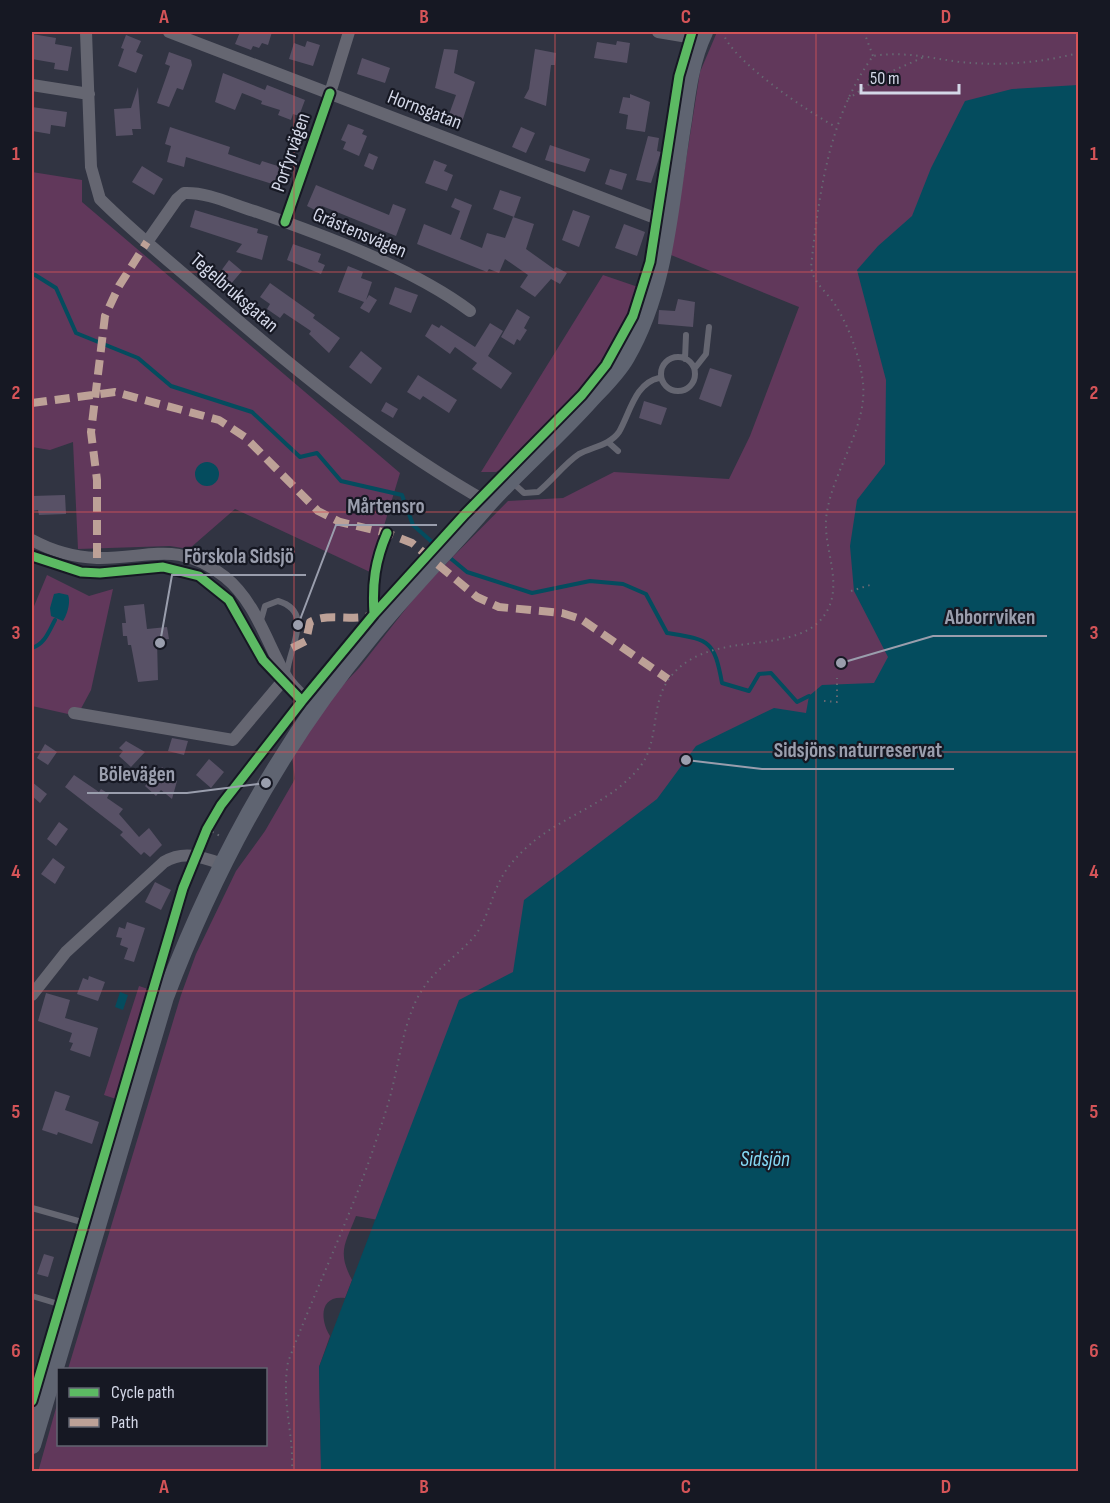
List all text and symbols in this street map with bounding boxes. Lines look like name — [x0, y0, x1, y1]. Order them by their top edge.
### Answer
text: A — [158, 5, 169, 29]
text: B — [419, 5, 429, 29]
text: C — [681, 5, 691, 29]
text: D — [941, 5, 951, 29]
scale bar — [861, 57, 958, 95]
text: 50 m — [870, 68, 900, 89]
street label: Hornsgatan — [384, 85, 465, 135]
street label: Porfyrvägen — [266, 110, 316, 195]
text: 1 — [12, 142, 20, 166]
text: 1 — [1090, 142, 1098, 166]
street label: Gråstensvägen — [309, 202, 410, 263]
street label: Tegelbruksgatan — [185, 248, 283, 338]
text: 2 — [12, 381, 20, 405]
text: 2 — [1090, 381, 1098, 405]
callout: Mårtensro — [336, 486, 437, 525]
text: Mårtensro — [347, 494, 425, 519]
callout: Förskola Sidsjö — [172, 536, 306, 575]
text: Förskola Sidsjö — [184, 544, 294, 569]
callout: Abborrviken — [933, 597, 1047, 636]
text: Abborrviken — [944, 605, 1035, 630]
text: 3 — [12, 621, 21, 645]
text: 3 — [1090, 621, 1099, 645]
callout: Sidsjöns naturreservat — [762, 730, 954, 769]
text: Sidsjöns naturreservat — [774, 738, 942, 763]
callout: Bölevägen — [87, 754, 187, 793]
text: Bölevägen — [99, 762, 175, 787]
text: 4 — [11, 860, 21, 884]
text: 4 — [1089, 860, 1099, 884]
text: 5 — [12, 1100, 21, 1124]
text: 5 — [1090, 1100, 1099, 1124]
water label: Sidsjön — [740, 1147, 790, 1172]
text: 6 — [11, 1339, 21, 1363]
text: 6 — [1089, 1339, 1099, 1363]
legend — [57, 1368, 267, 1446]
text: Cycle path — [111, 1382, 175, 1403]
text: Path — [111, 1412, 139, 1433]
text: A — [158, 1475, 169, 1499]
text: B — [419, 1475, 429, 1499]
text: C — [681, 1475, 691, 1499]
text: D — [941, 1475, 951, 1499]

